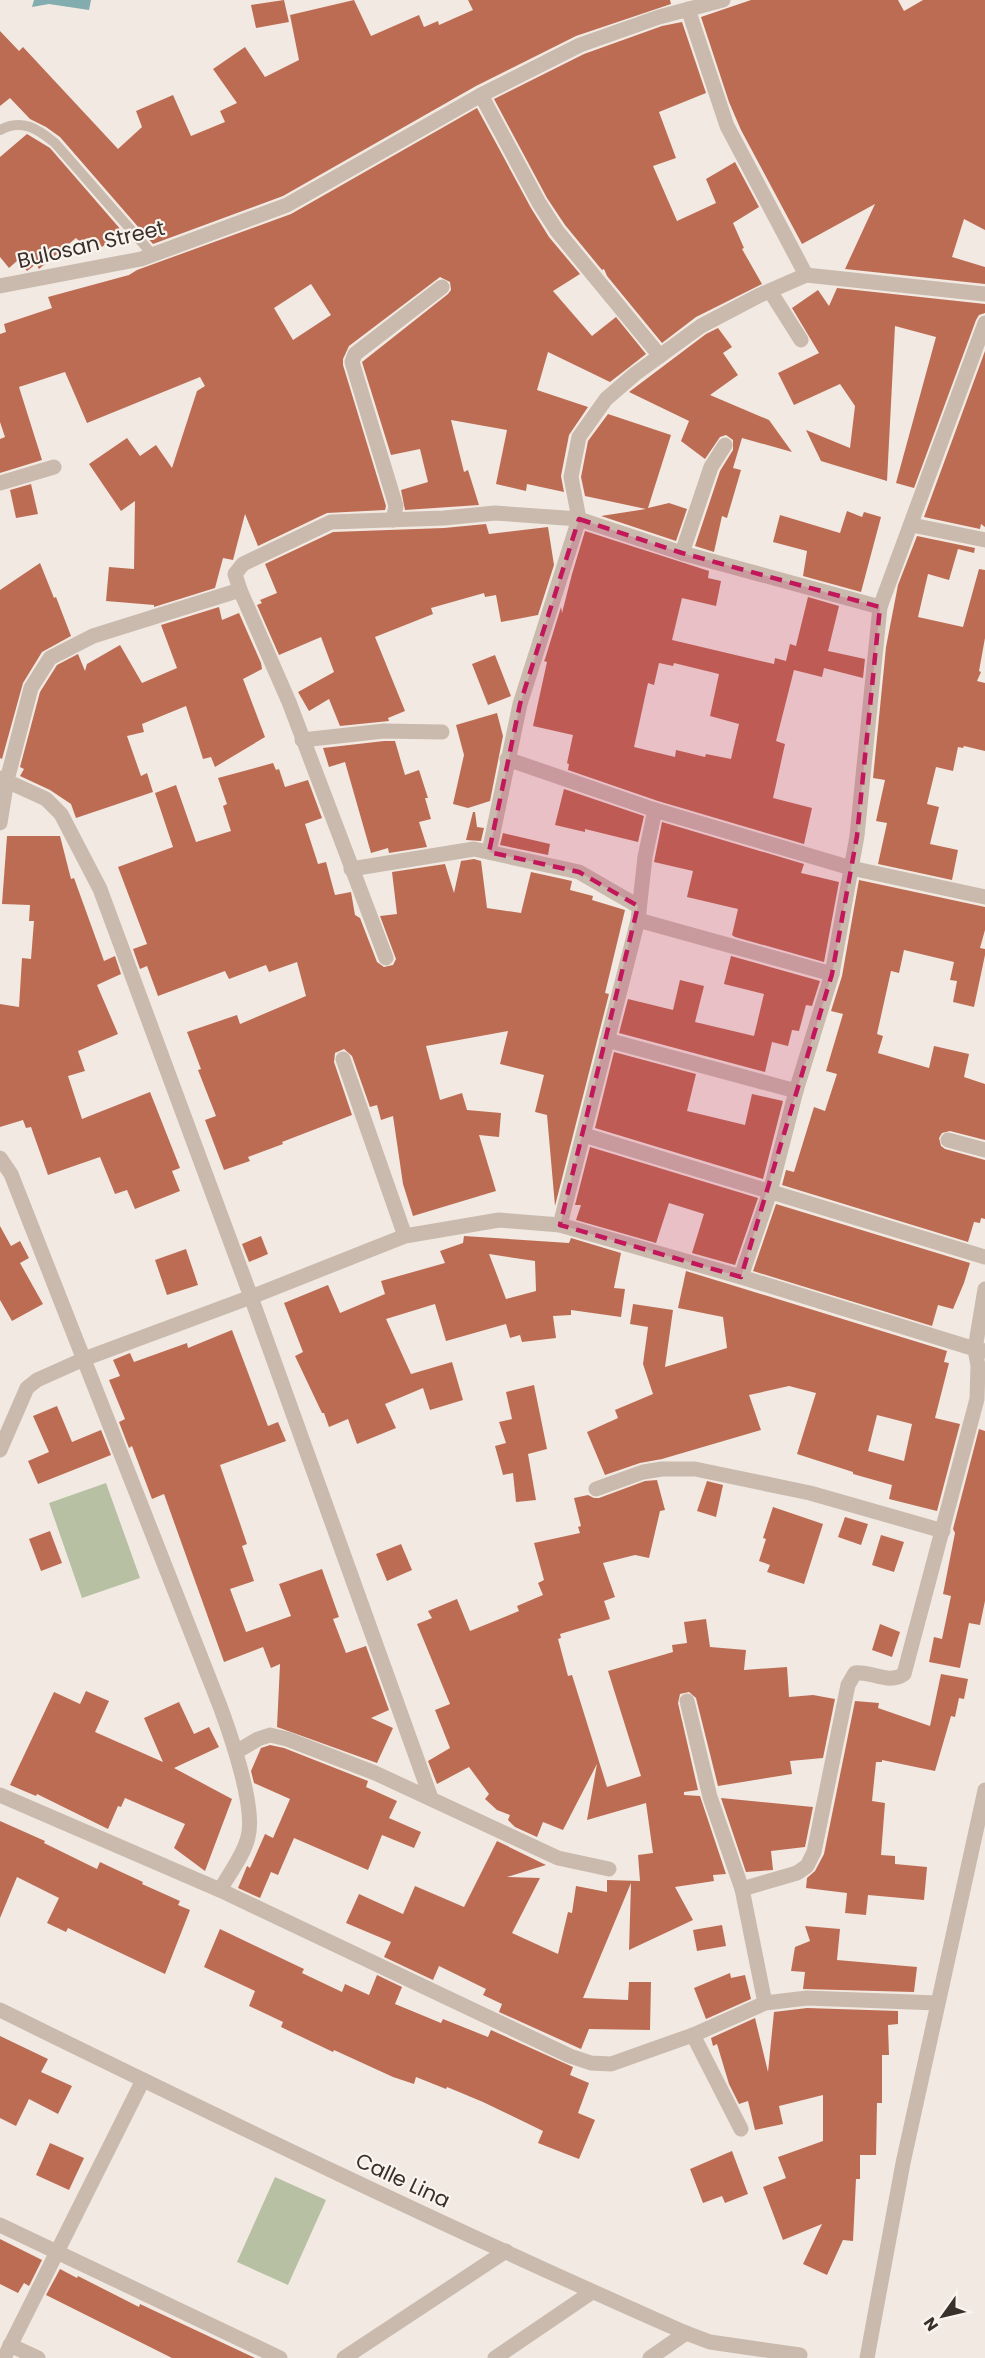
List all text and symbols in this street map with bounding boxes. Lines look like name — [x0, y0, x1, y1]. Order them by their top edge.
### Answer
street label: Bulosan Street — [14, 213, 168, 275]
street label: Calle Lina — [351, 2145, 455, 2215]
north arrow — [913, 2286, 973, 2346]
text: N — [918, 2313, 944, 2336]

